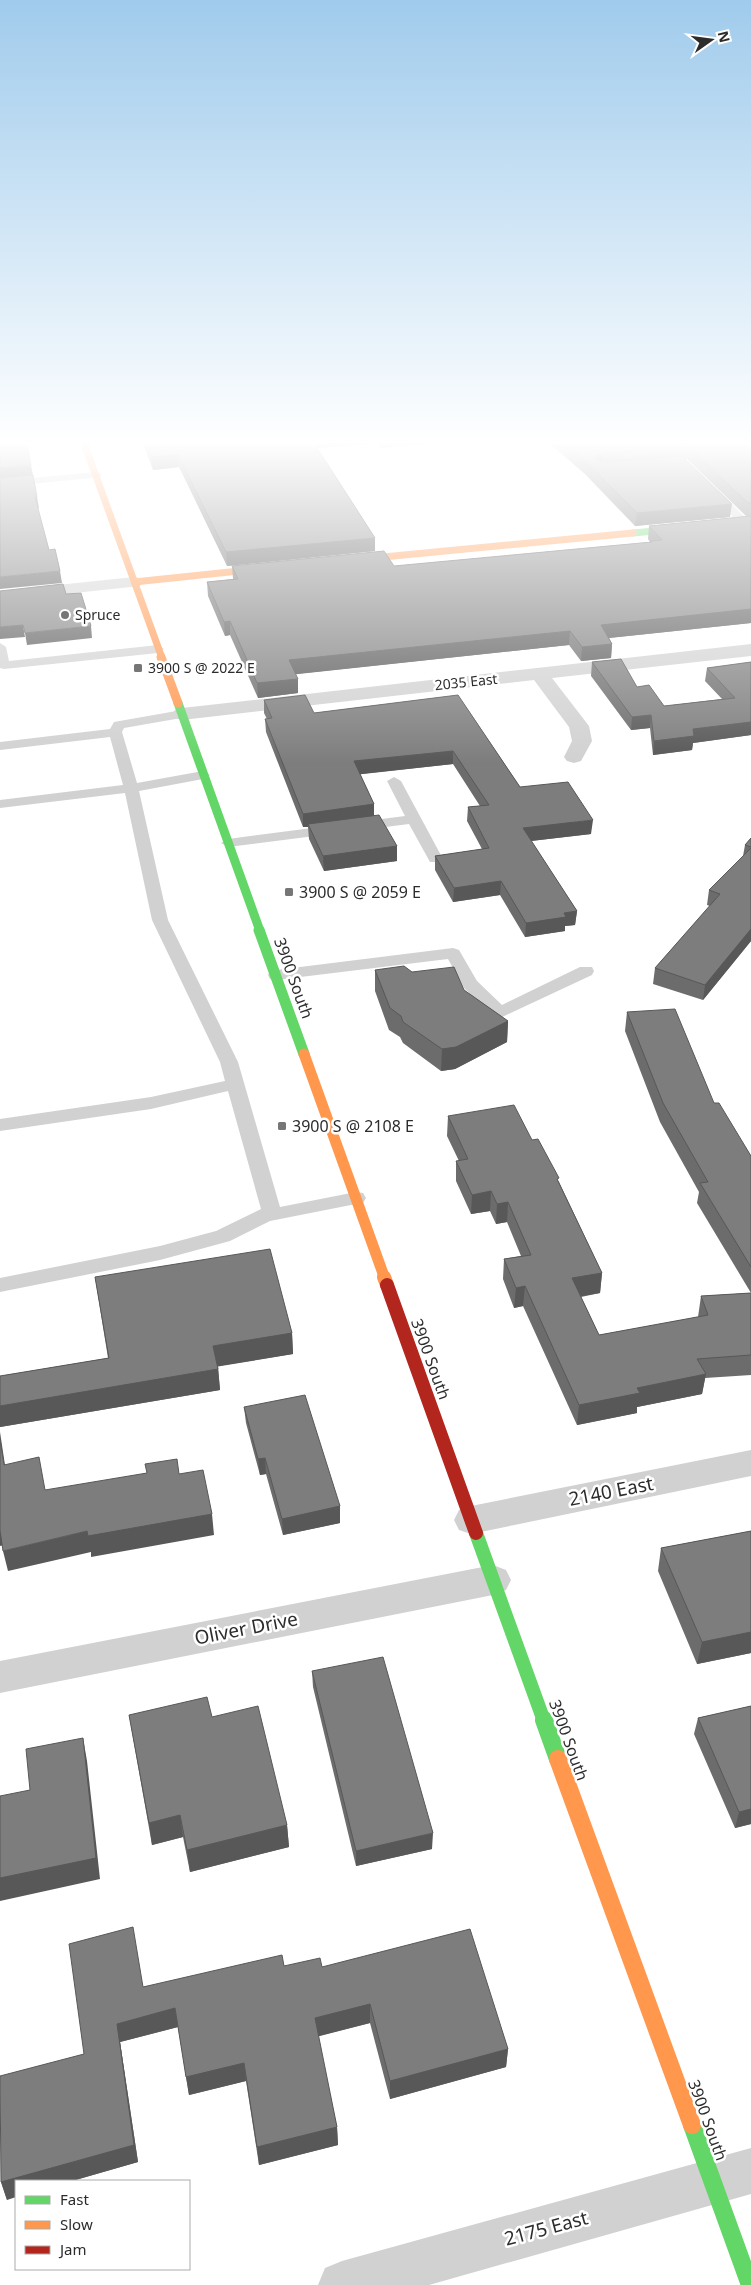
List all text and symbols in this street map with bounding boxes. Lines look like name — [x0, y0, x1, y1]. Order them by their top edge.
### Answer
north arrow — [686, 15, 736, 65]
text: N — [714, 29, 735, 45]
place label: Spruce — [75, 605, 120, 624]
marker: Spruce — [59, 609, 71, 621]
place label: 3900 S @ 2022 E — [148, 658, 255, 677]
marker: 3900 S @ 2022 E — [132, 662, 144, 674]
street label: 2035 East — [434, 669, 498, 694]
place label: 3900 S @ 2059 E — [299, 881, 421, 903]
marker: 3900 S @ 2059 E — [283, 886, 295, 898]
street label: 3900 South — [269, 934, 319, 1022]
place label: 3900 S @ 2108 E — [292, 1115, 414, 1137]
marker: 3900 S @ 2108 E — [276, 1120, 288, 1132]
street label: 3900 South — [406, 1315, 456, 1403]
street label: 2140 East — [567, 1470, 656, 1512]
street label: Oliver Drive — [192, 1605, 300, 1651]
street label: 3900 South — [544, 1696, 594, 1784]
street label: 3900 South — [683, 2076, 733, 2164]
legend — [15, 2180, 190, 2270]
text: Fast — [60, 2189, 89, 2209]
street label: 2175 East — [501, 2204, 591, 2252]
text: Slow — [60, 2214, 93, 2234]
text: Jam — [58, 2239, 87, 2259]

